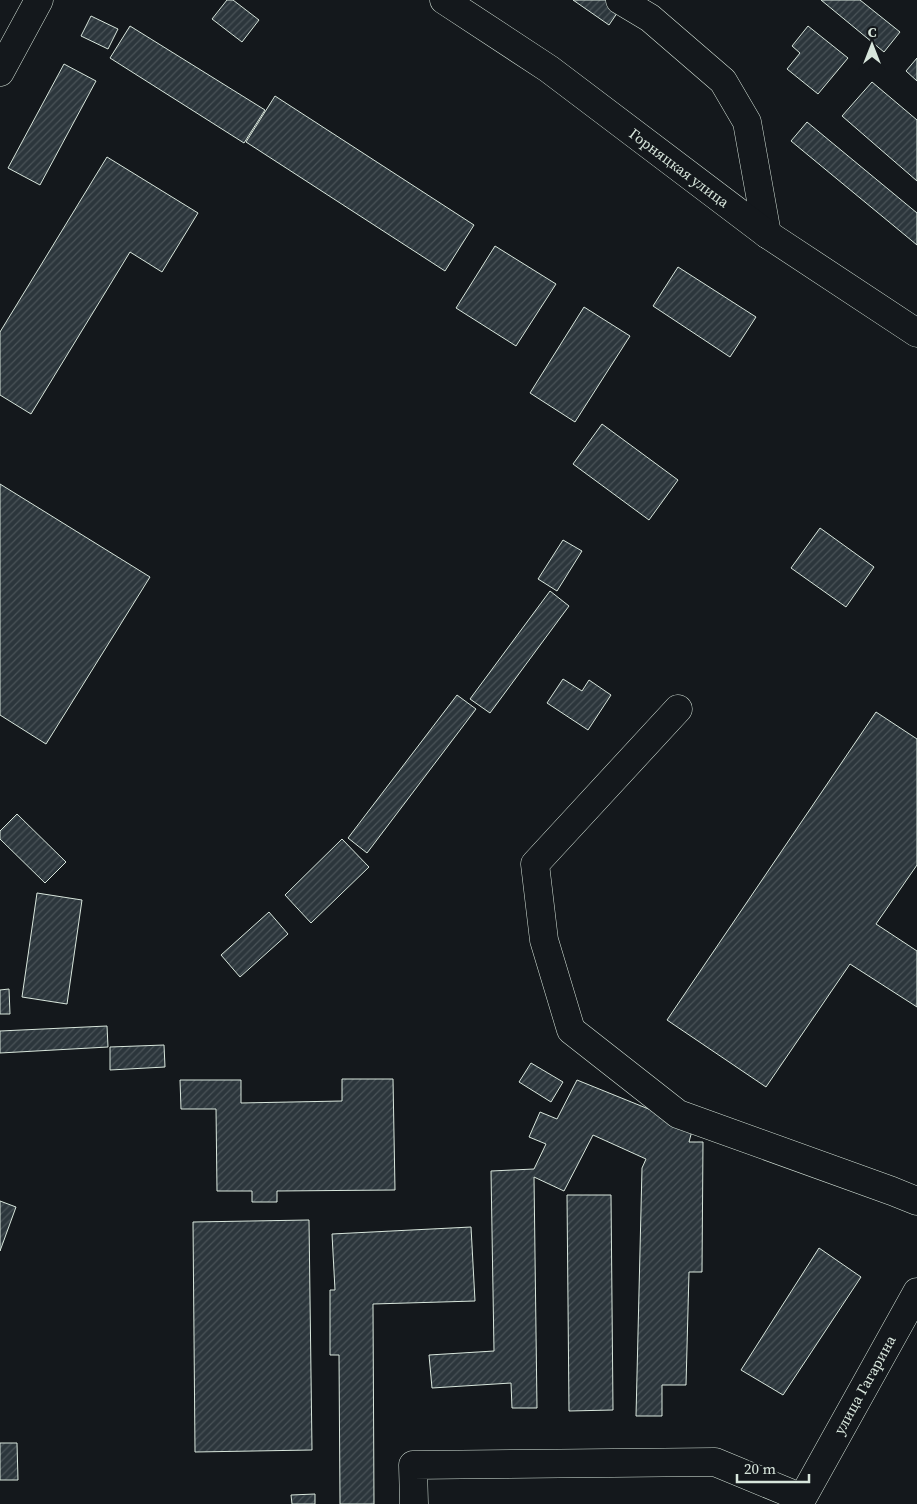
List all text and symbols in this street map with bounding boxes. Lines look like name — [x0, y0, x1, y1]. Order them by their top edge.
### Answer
north arrow — [847, 20, 897, 70]
text: С — [868, 22, 877, 42]
street label: Горняцкая улица — [625, 123, 734, 212]
street label: улица Гагарина — [829, 1331, 901, 1438]
scale bar — [737, 1452, 810, 1484]
text: 20 m — [744, 1458, 776, 1479]

